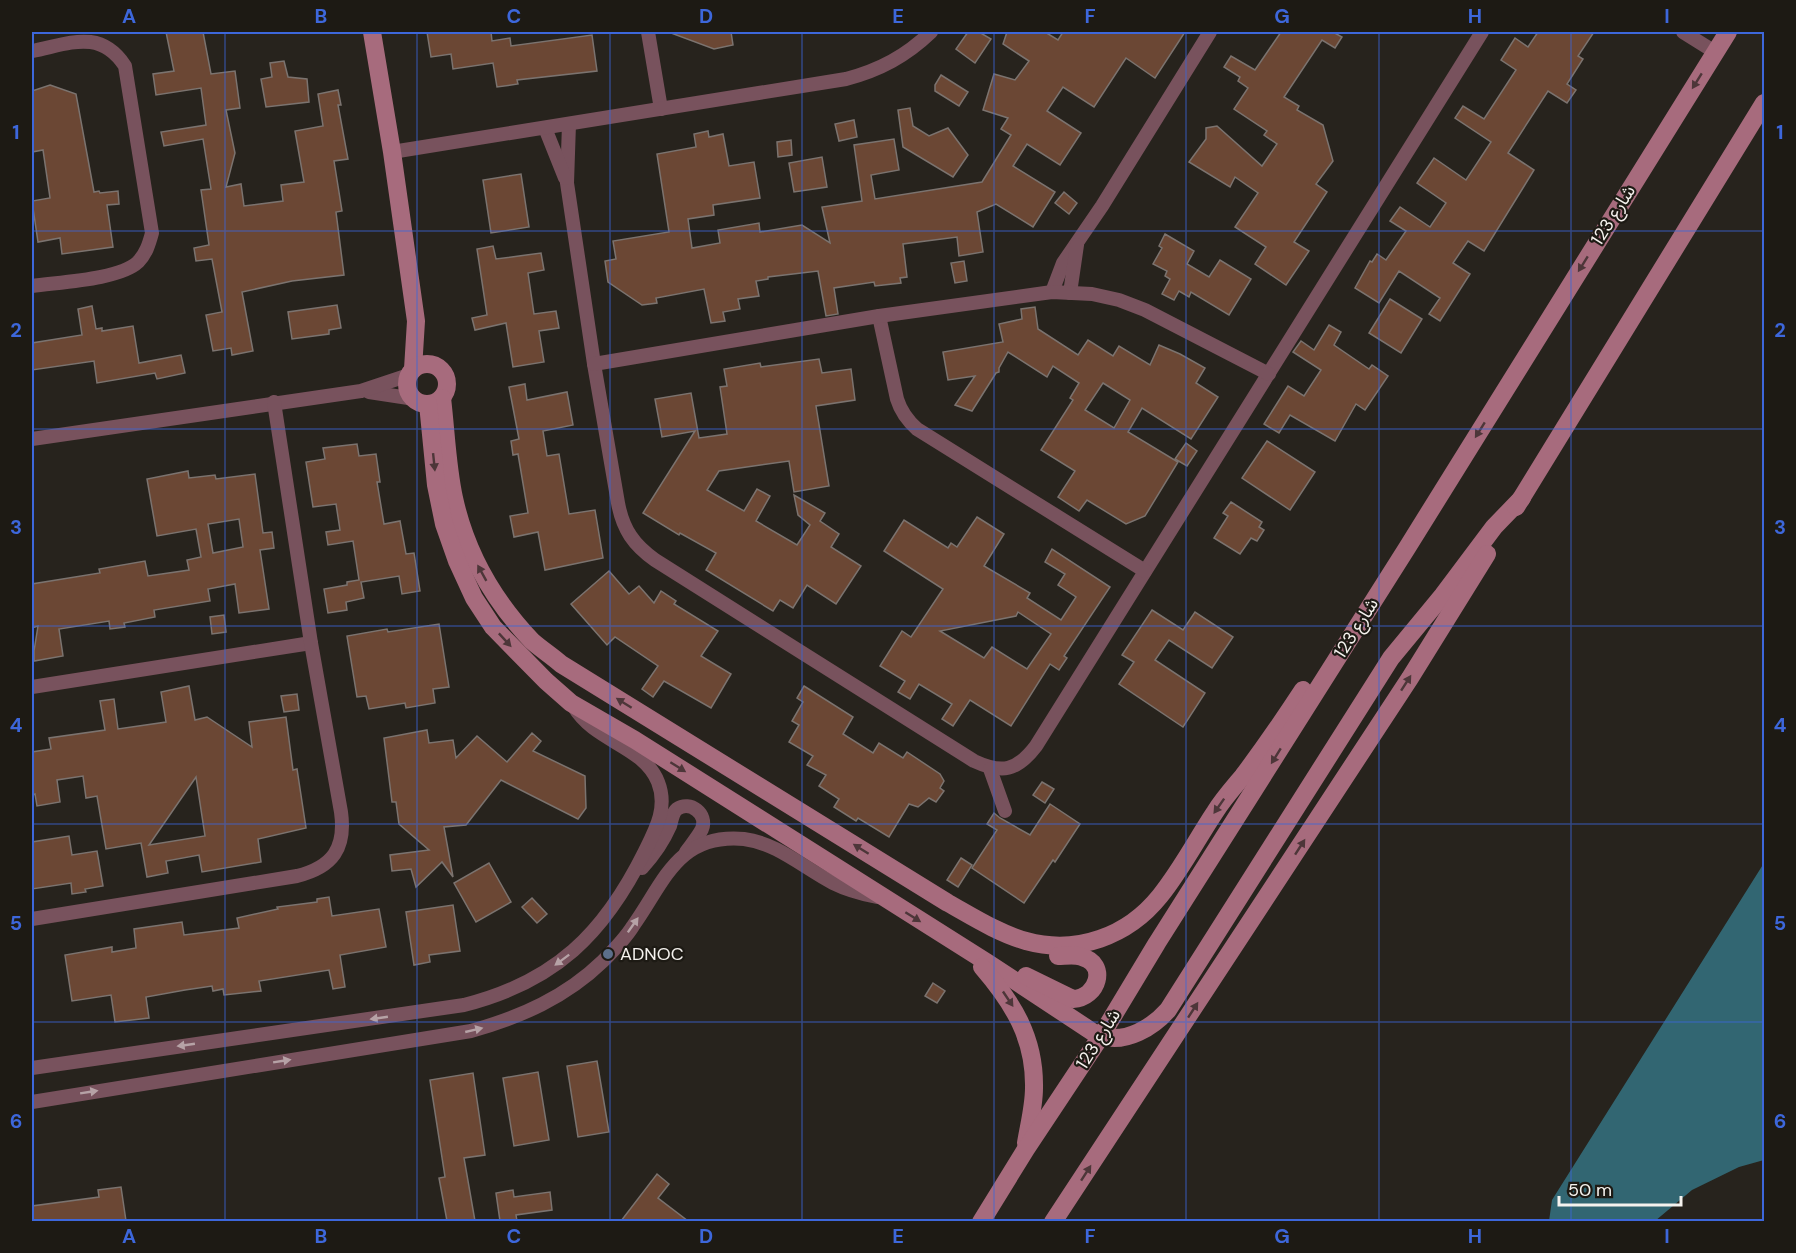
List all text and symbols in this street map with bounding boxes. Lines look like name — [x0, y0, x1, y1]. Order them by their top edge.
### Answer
text: A — [122, 3, 136, 29]
text: B — [315, 3, 327, 29]
text: C — [507, 3, 521, 29]
text: D — [699, 3, 713, 29]
text: E — [892, 3, 904, 29]
text: F — [1084, 3, 1096, 29]
text: G — [1274, 3, 1290, 29]
text: H — [1468, 3, 1482, 29]
text: I — [1664, 3, 1670, 29]
one-way arrow — [1691, 73, 1702, 89]
text: 1 — [12, 119, 20, 145]
text: 1 — [1776, 119, 1784, 145]
street label: شارع 123 — [1585, 180, 1642, 251]
one-way arrow — [1577, 256, 1588, 272]
text: 2 — [10, 317, 22, 343]
text: 2 — [1774, 317, 1786, 343]
one-way arrow — [1474, 422, 1485, 438]
one-way arrow — [429, 453, 438, 472]
text: 3 — [10, 514, 22, 540]
text: 3 — [1774, 514, 1786, 540]
one-way arrow — [477, 564, 487, 581]
street label: شارع 123 — [1328, 593, 1385, 664]
one-way arrow — [498, 632, 511, 647]
one-way arrow — [1401, 675, 1412, 692]
one-way arrow — [615, 697, 632, 708]
text: 4 — [10, 712, 23, 738]
text: 4 — [1774, 712, 1787, 738]
one-way arrow — [1271, 748, 1282, 764]
one-way arrow — [670, 762, 686, 773]
one-way arrow — [1213, 798, 1225, 814]
one-way arrow — [1294, 838, 1305, 855]
one-way arrow — [853, 844, 869, 855]
text: 5 — [10, 910, 22, 936]
text: 5 — [1774, 910, 1786, 936]
one-way arrow — [905, 912, 921, 923]
one-way arrow — [627, 917, 638, 933]
place label: ADNOC — [620, 942, 684, 966]
marker: ADNOC — [601, 947, 615, 961]
one-way arrow — [555, 954, 571, 966]
one-way arrow — [1002, 991, 1014, 1007]
one-way arrow — [1187, 1001, 1198, 1018]
street label: شارع 123 — [1070, 1004, 1127, 1075]
one-way arrow — [370, 1013, 389, 1022]
one-way arrow — [465, 1024, 483, 1034]
one-way arrow — [176, 1041, 195, 1050]
one-way arrow — [272, 1056, 291, 1065]
one-way arrow — [80, 1088, 99, 1097]
text: 6 — [10, 1108, 22, 1134]
text: 6 — [1774, 1108, 1786, 1134]
one-way arrow — [1080, 1164, 1091, 1181]
scale bar — [1559, 1169, 1680, 1207]
text: 50 m — [1568, 1178, 1612, 1202]
text: A — [122, 1223, 136, 1249]
text: B — [315, 1223, 327, 1249]
text: C — [507, 1223, 521, 1249]
text: D — [699, 1223, 713, 1249]
text: E — [892, 1223, 904, 1249]
text: F — [1084, 1223, 1096, 1249]
text: G — [1274, 1223, 1290, 1249]
text: H — [1468, 1223, 1482, 1249]
text: I — [1664, 1223, 1670, 1249]

